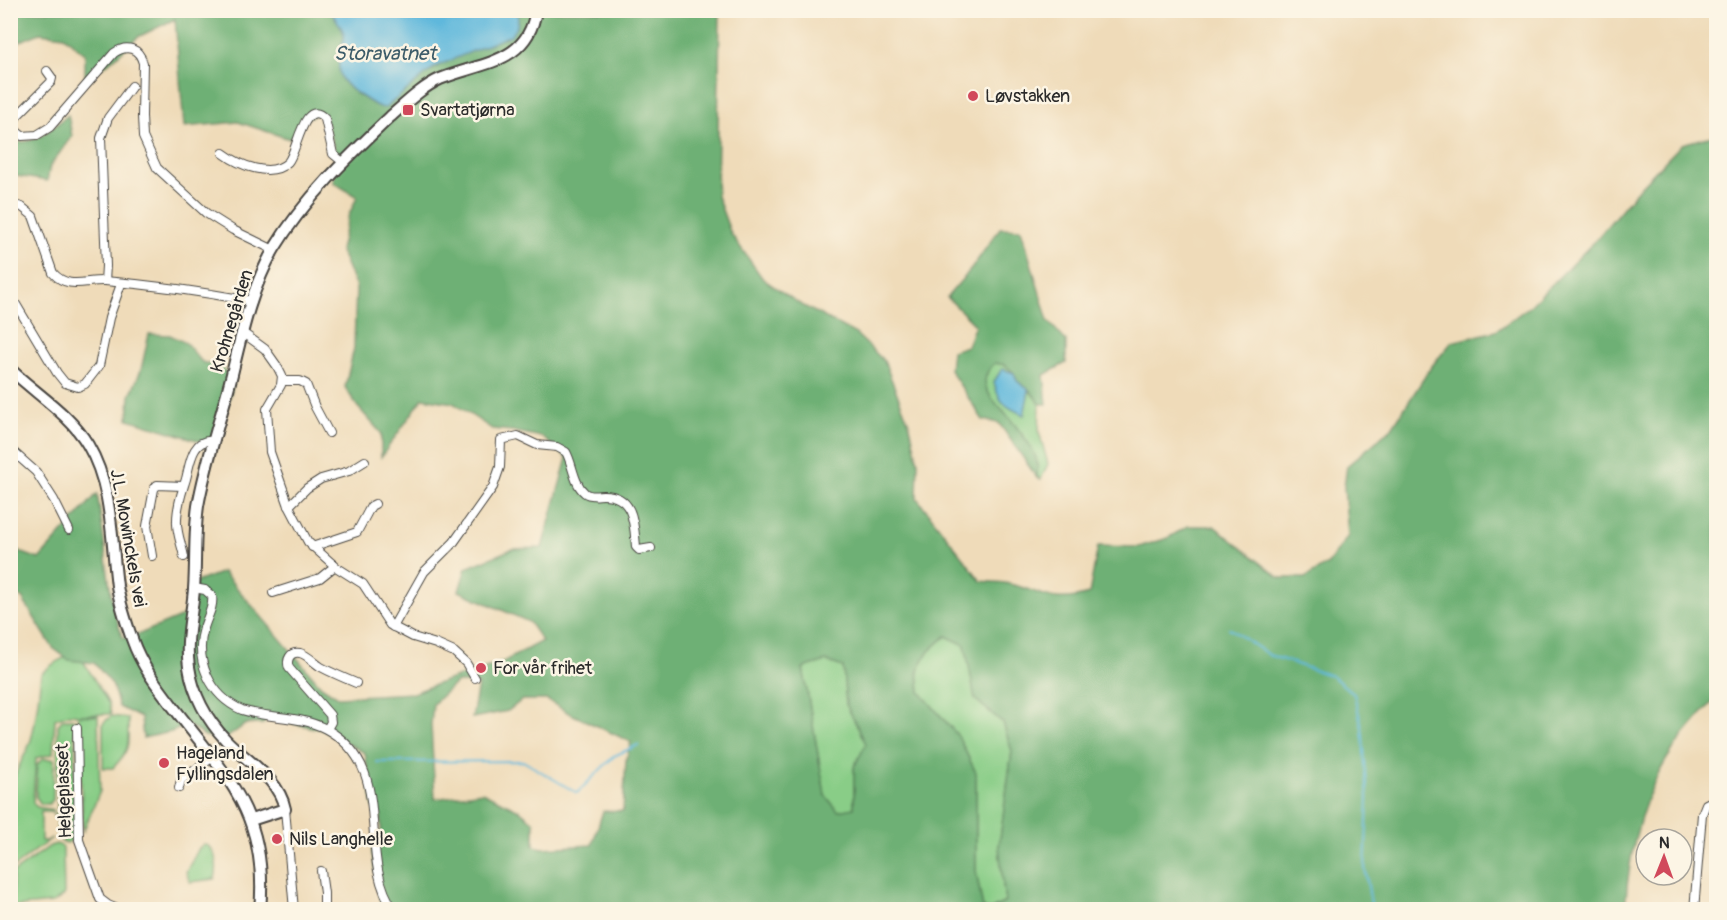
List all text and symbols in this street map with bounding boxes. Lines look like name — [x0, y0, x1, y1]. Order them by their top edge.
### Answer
water label: Storavatnet — [334, 41, 438, 66]
place label: Løvstakken — [985, 85, 1070, 108]
marker: Løvstakken — [966, 89, 980, 103]
place label: Svartatjørna — [420, 99, 515, 122]
marker: Svartatjørna — [401, 103, 415, 117]
street label: Krohnegården — [205, 267, 259, 375]
street label: J.L. Mowinckels vei — [105, 467, 151, 609]
place label: For vår frihet — [493, 657, 593, 680]
marker: For vår frihet — [474, 661, 488, 675]
street label: Helgeplasset — [51, 742, 77, 839]
place label: Hageland Fyllingsdalen — [176, 742, 274, 786]
marker: Hageland Fyllingsdalen — [157, 756, 171, 770]
north arrow — [1634, 827, 1694, 887]
place label: Nils Langhelle — [289, 828, 393, 851]
marker: Nils Langhelle — [270, 832, 284, 846]
text: N — [1659, 833, 1670, 853]

